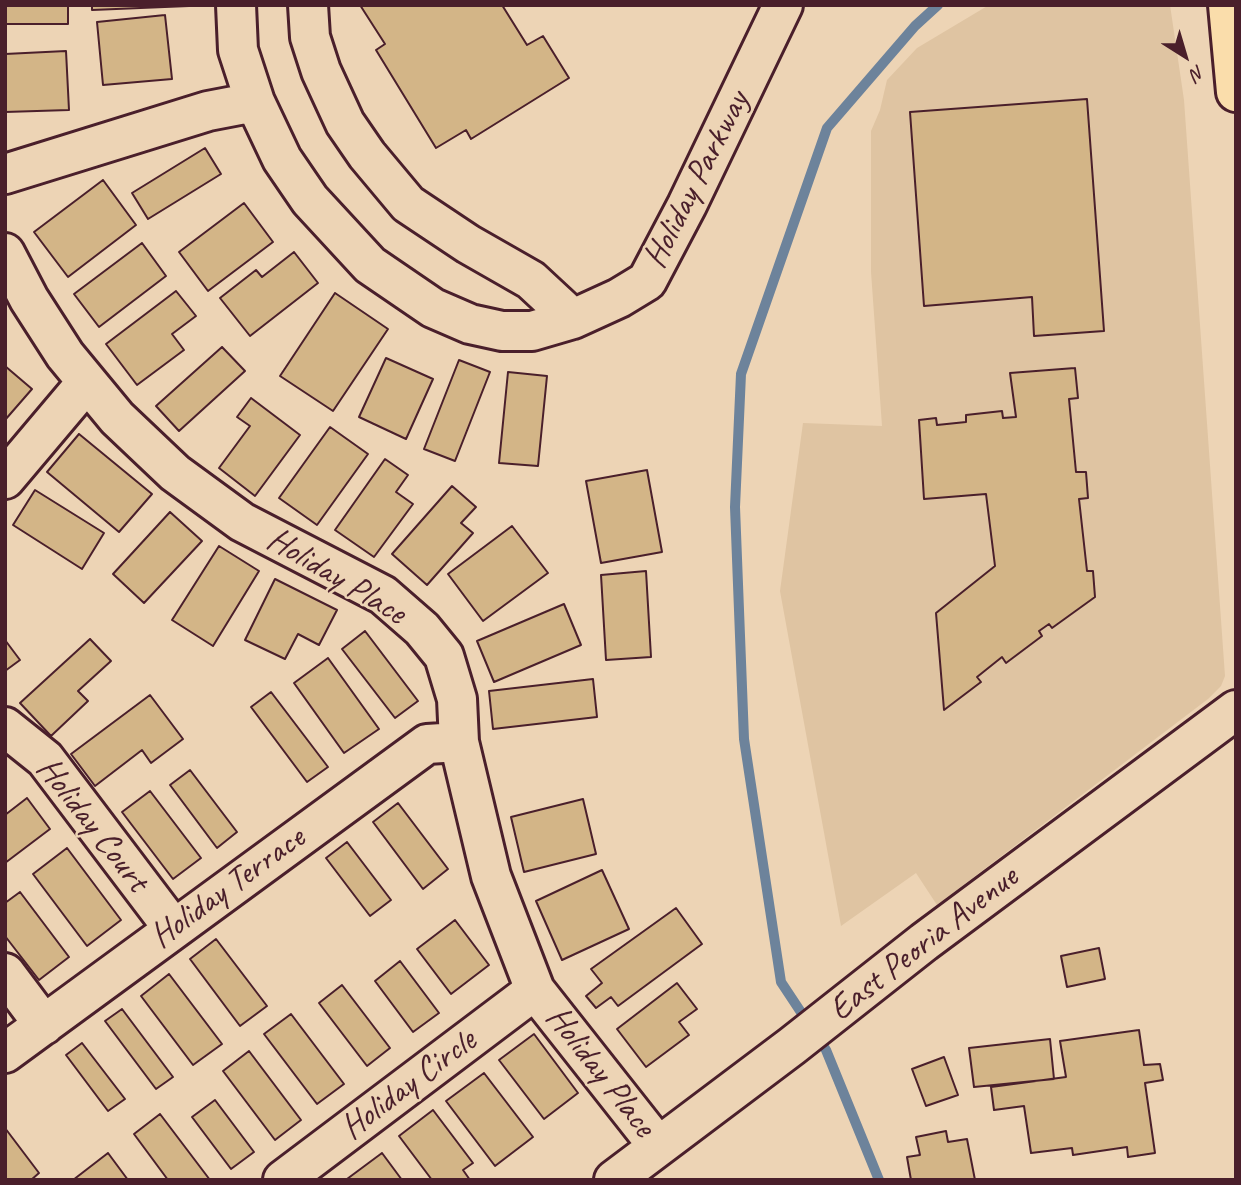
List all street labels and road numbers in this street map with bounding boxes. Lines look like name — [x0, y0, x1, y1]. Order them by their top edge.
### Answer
street label: Holiday Parkway — [635, 85, 759, 275]
street label: Holiday Place — [259, 519, 413, 635]
street label: Holiday Court — [26, 749, 158, 901]
street label: Holiday Terrace — [142, 818, 314, 958]
street label: East Peoria Avenue — [821, 857, 1027, 1031]
street label: Holiday Place — [536, 998, 664, 1146]
street label: Holiday Circle — [333, 1021, 485, 1149]

